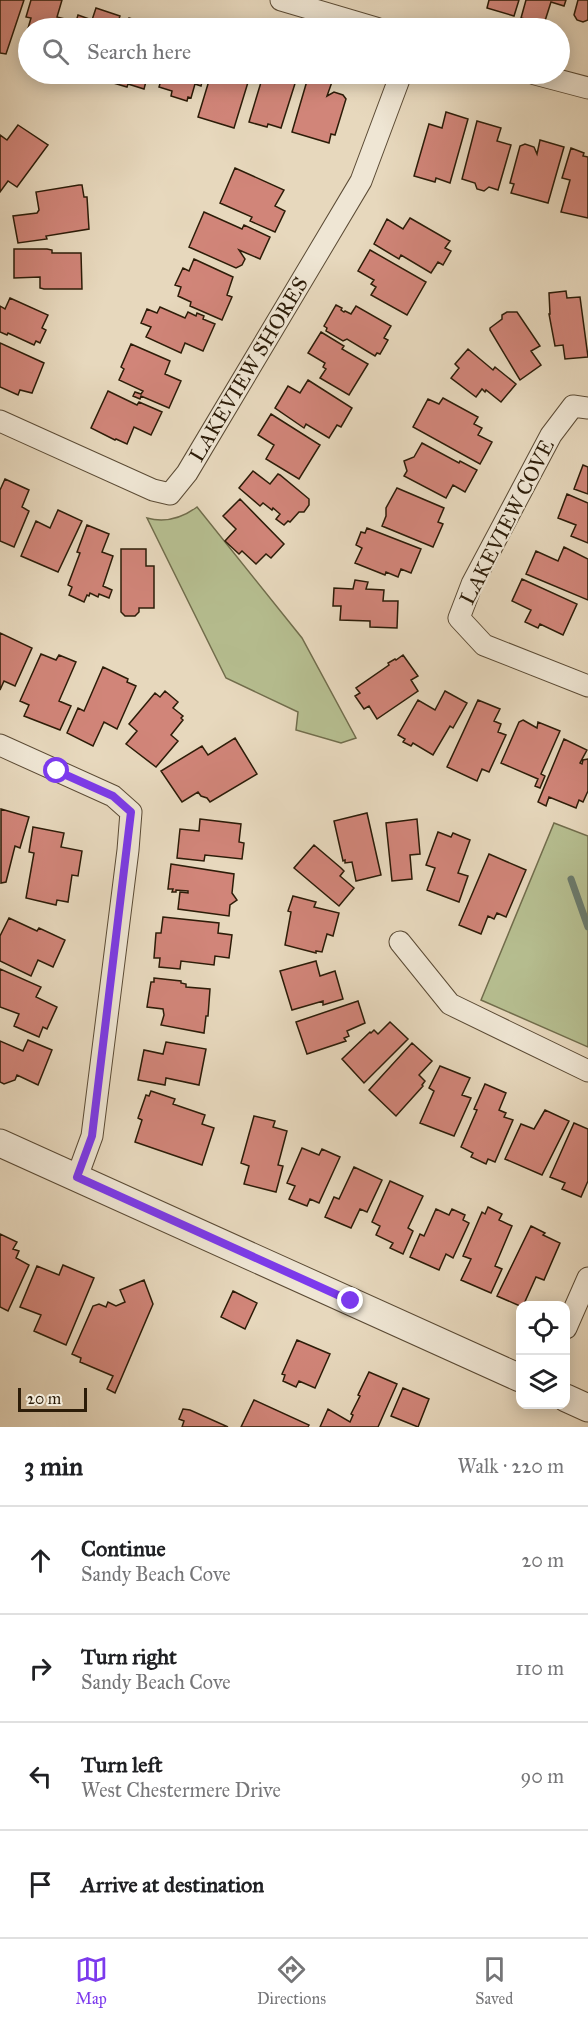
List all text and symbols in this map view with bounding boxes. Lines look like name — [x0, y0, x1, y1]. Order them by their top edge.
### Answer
search box — [18, 18, 570, 84]
icon: search — [39, 35, 72, 68]
text: Search here — [87, 38, 191, 65]
street label: LAKEVIEW SHORES — [184, 272, 314, 466]
street label: LAKEVIEW COVE — [454, 435, 560, 609]
route start — [43, 757, 69, 783]
route end — [337, 1287, 363, 1313]
map controls — [516, 1301, 570, 1409]
button: locate — [516, 1301, 570, 1355]
button: layers — [516, 1355, 570, 1409]
scale bar — [18, 1385, 87, 1412]
text: 20 m — [27, 1389, 61, 1408]
text: 3 min — [24, 1450, 83, 1482]
text: Walk · 220 m — [457, 1454, 564, 1478]
text: Continue — [81, 1535, 166, 1562]
icon: ahead — [24, 1544, 57, 1577]
text: 20 m — [521, 1548, 564, 1572]
text: Sandy Beach Cove — [81, 1562, 231, 1586]
text: Turn right — [81, 1643, 177, 1670]
icon: right — [24, 1652, 57, 1685]
text: 110 m — [516, 1656, 564, 1680]
text: Sandy Beach Cove — [81, 1670, 231, 1694]
text: Turn left — [81, 1751, 163, 1778]
icon: left — [24, 1760, 57, 1793]
text: 90 m — [521, 1764, 564, 1788]
text: West Chestermere Drive — [81, 1778, 281, 1802]
icon: arrive — [24, 1868, 57, 1901]
text: Arrive at destination — [81, 1871, 264, 1898]
tab: Map — [75, 1953, 108, 2008]
tab: Directions — [257, 1953, 326, 2008]
tab: Saved — [475, 1953, 513, 2008]

